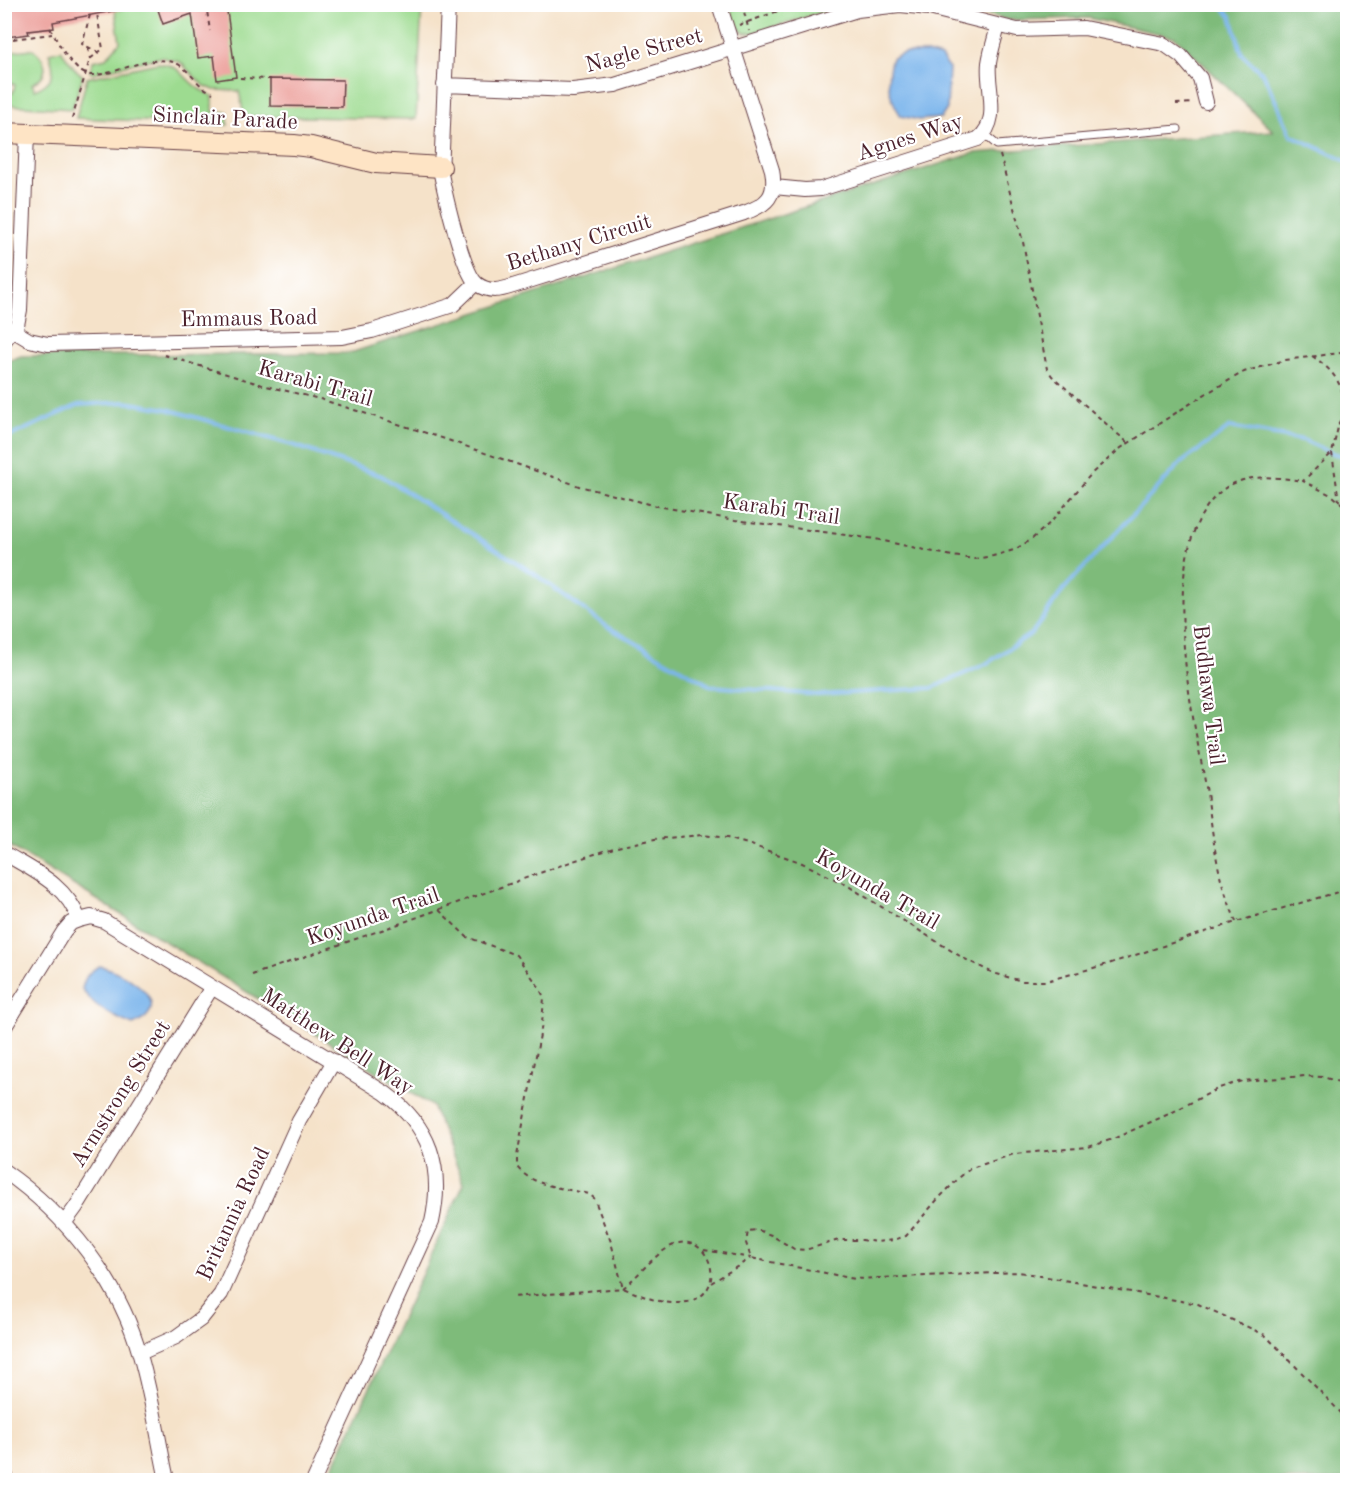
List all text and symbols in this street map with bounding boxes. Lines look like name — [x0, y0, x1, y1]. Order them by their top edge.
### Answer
street label: Nagle Street — [583, 25, 705, 77]
street label: Sinclair Parade — [152, 104, 298, 134]
street label: Agnes Way — [854, 110, 966, 166]
street label: Bethany Circuit — [504, 211, 654, 275]
street label: Emmaus Road — [180, 307, 318, 331]
street label: Karabi Trail — [255, 357, 375, 411]
street label: Karabi Trail — [721, 491, 841, 529]
street label: Budhawa Trail — [1188, 623, 1228, 767]
street label: Koyunda Trail — [811, 846, 943, 934]
street label: Koyunda Trail — [304, 884, 442, 950]
street label: Matthew Bell Way — [257, 984, 418, 1100]
street label: Armstrong Street — [67, 1017, 175, 1171]
street label: Britannia Road — [194, 1144, 274, 1284]

